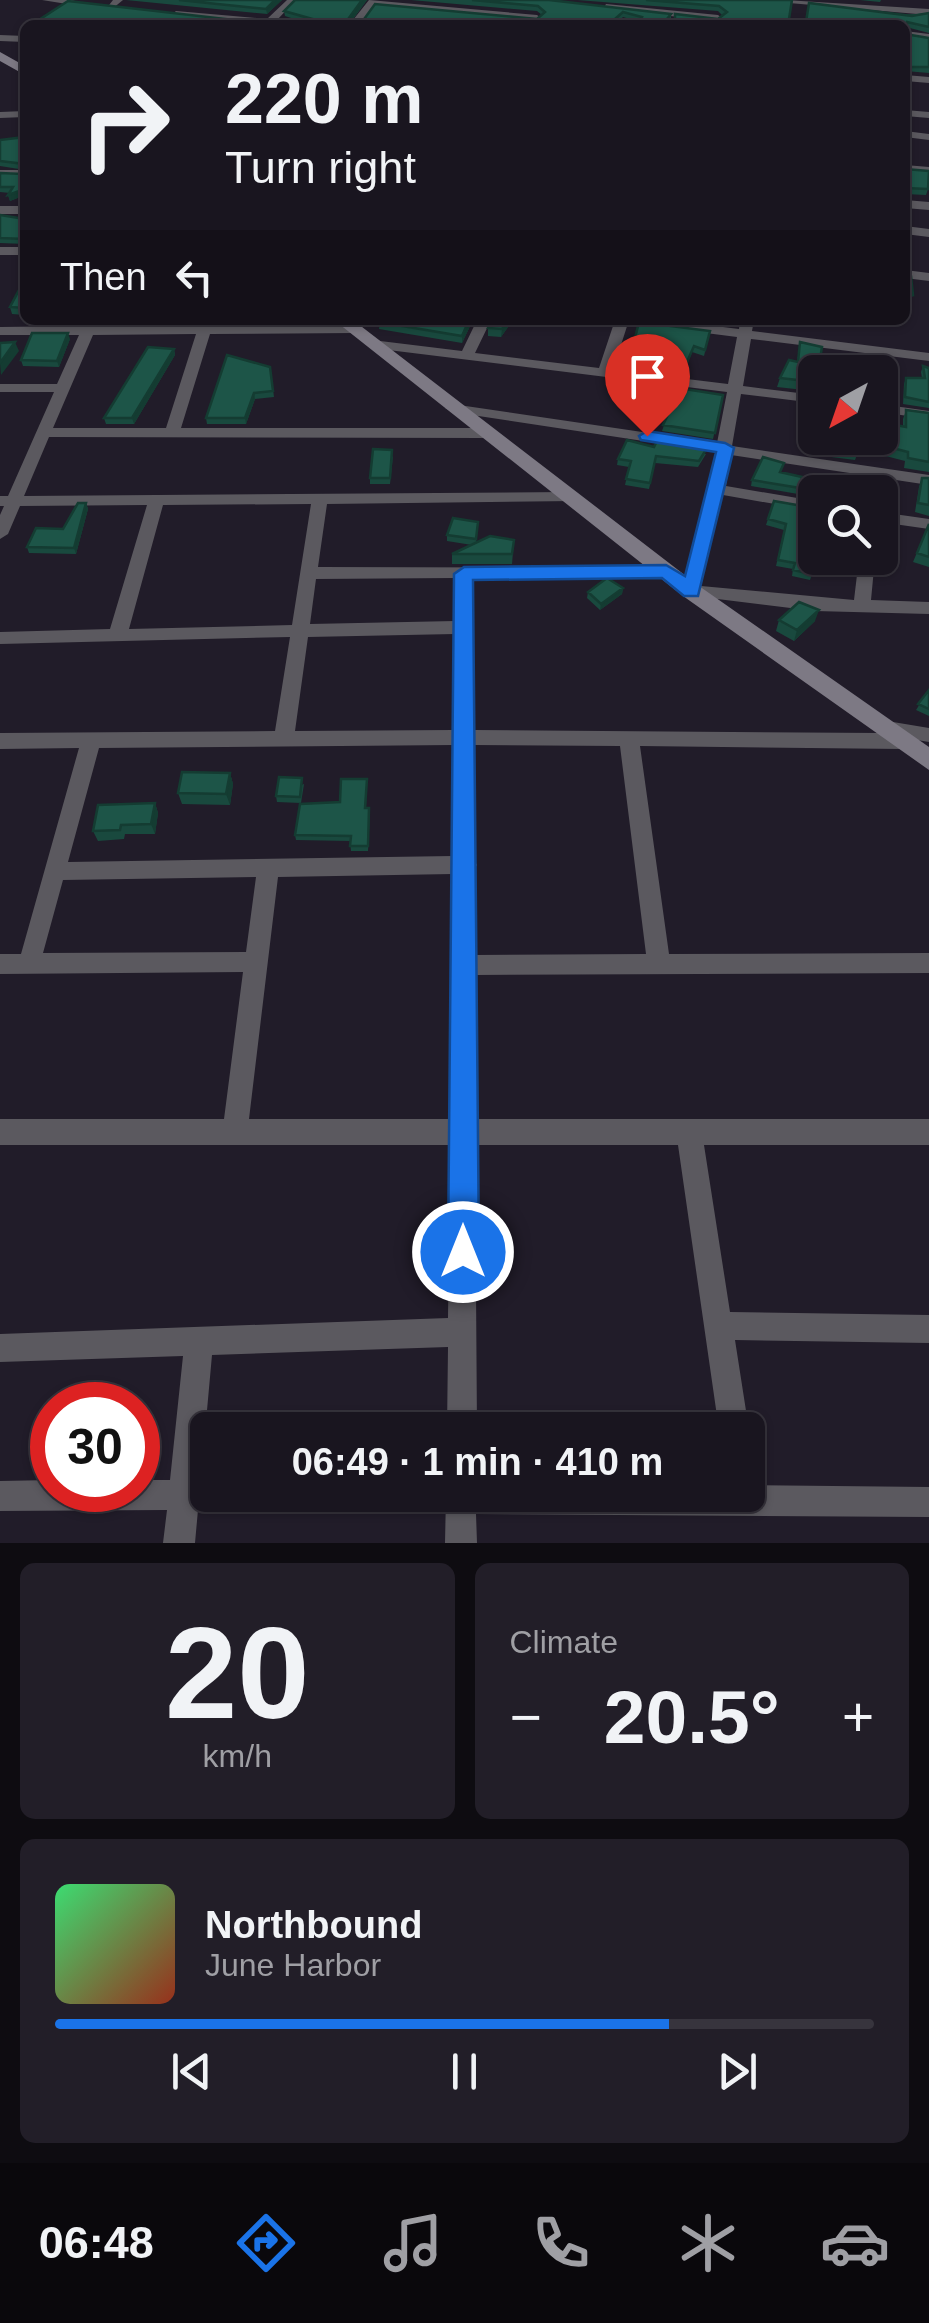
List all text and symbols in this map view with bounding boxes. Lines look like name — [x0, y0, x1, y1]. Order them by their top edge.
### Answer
icon: right — [60, 60, 190, 190]
text: 220 m — [225, 60, 423, 138]
text: Turn right — [225, 142, 416, 193]
icon: left — [167, 250, 222, 305]
text: Then — [60, 256, 147, 298]
pin — [605, 334, 690, 437]
icon: arrive — [620, 349, 675, 404]
north arrow — [798, 355, 898, 455]
map controls — [798, 355, 898, 575]
button: search — [798, 475, 898, 575]
position arrow — [411, 1200, 515, 1304]
speed limit sign: 30 — [30, 1382, 160, 1512]
text: 06:49 · 1 min · 410 m — [292, 1441, 663, 1483]
text: 20 — [165, 1600, 310, 1746]
text: Climate — [510, 1624, 618, 1660]
text: 20.5° — [604, 1675, 780, 1759]
text: − — [510, 1686, 542, 1748]
text: + — [842, 1686, 874, 1748]
text: km/h — [203, 1738, 272, 1774]
text: Northbound — [205, 1904, 422, 1946]
text: June Harbor — [205, 1947, 381, 1983]
icon: previous — [164, 2044, 219, 2099]
icon: pause — [437, 2044, 492, 2099]
icon: next — [710, 2044, 765, 2099]
icon: directions — [231, 2208, 301, 2278]
icon: music — [378, 2208, 448, 2278]
icon: phone — [526, 2208, 596, 2278]
icon: climate — [673, 2208, 743, 2278]
icon: car — [820, 2208, 890, 2278]
text: 06:48 — [39, 2217, 154, 2268]

